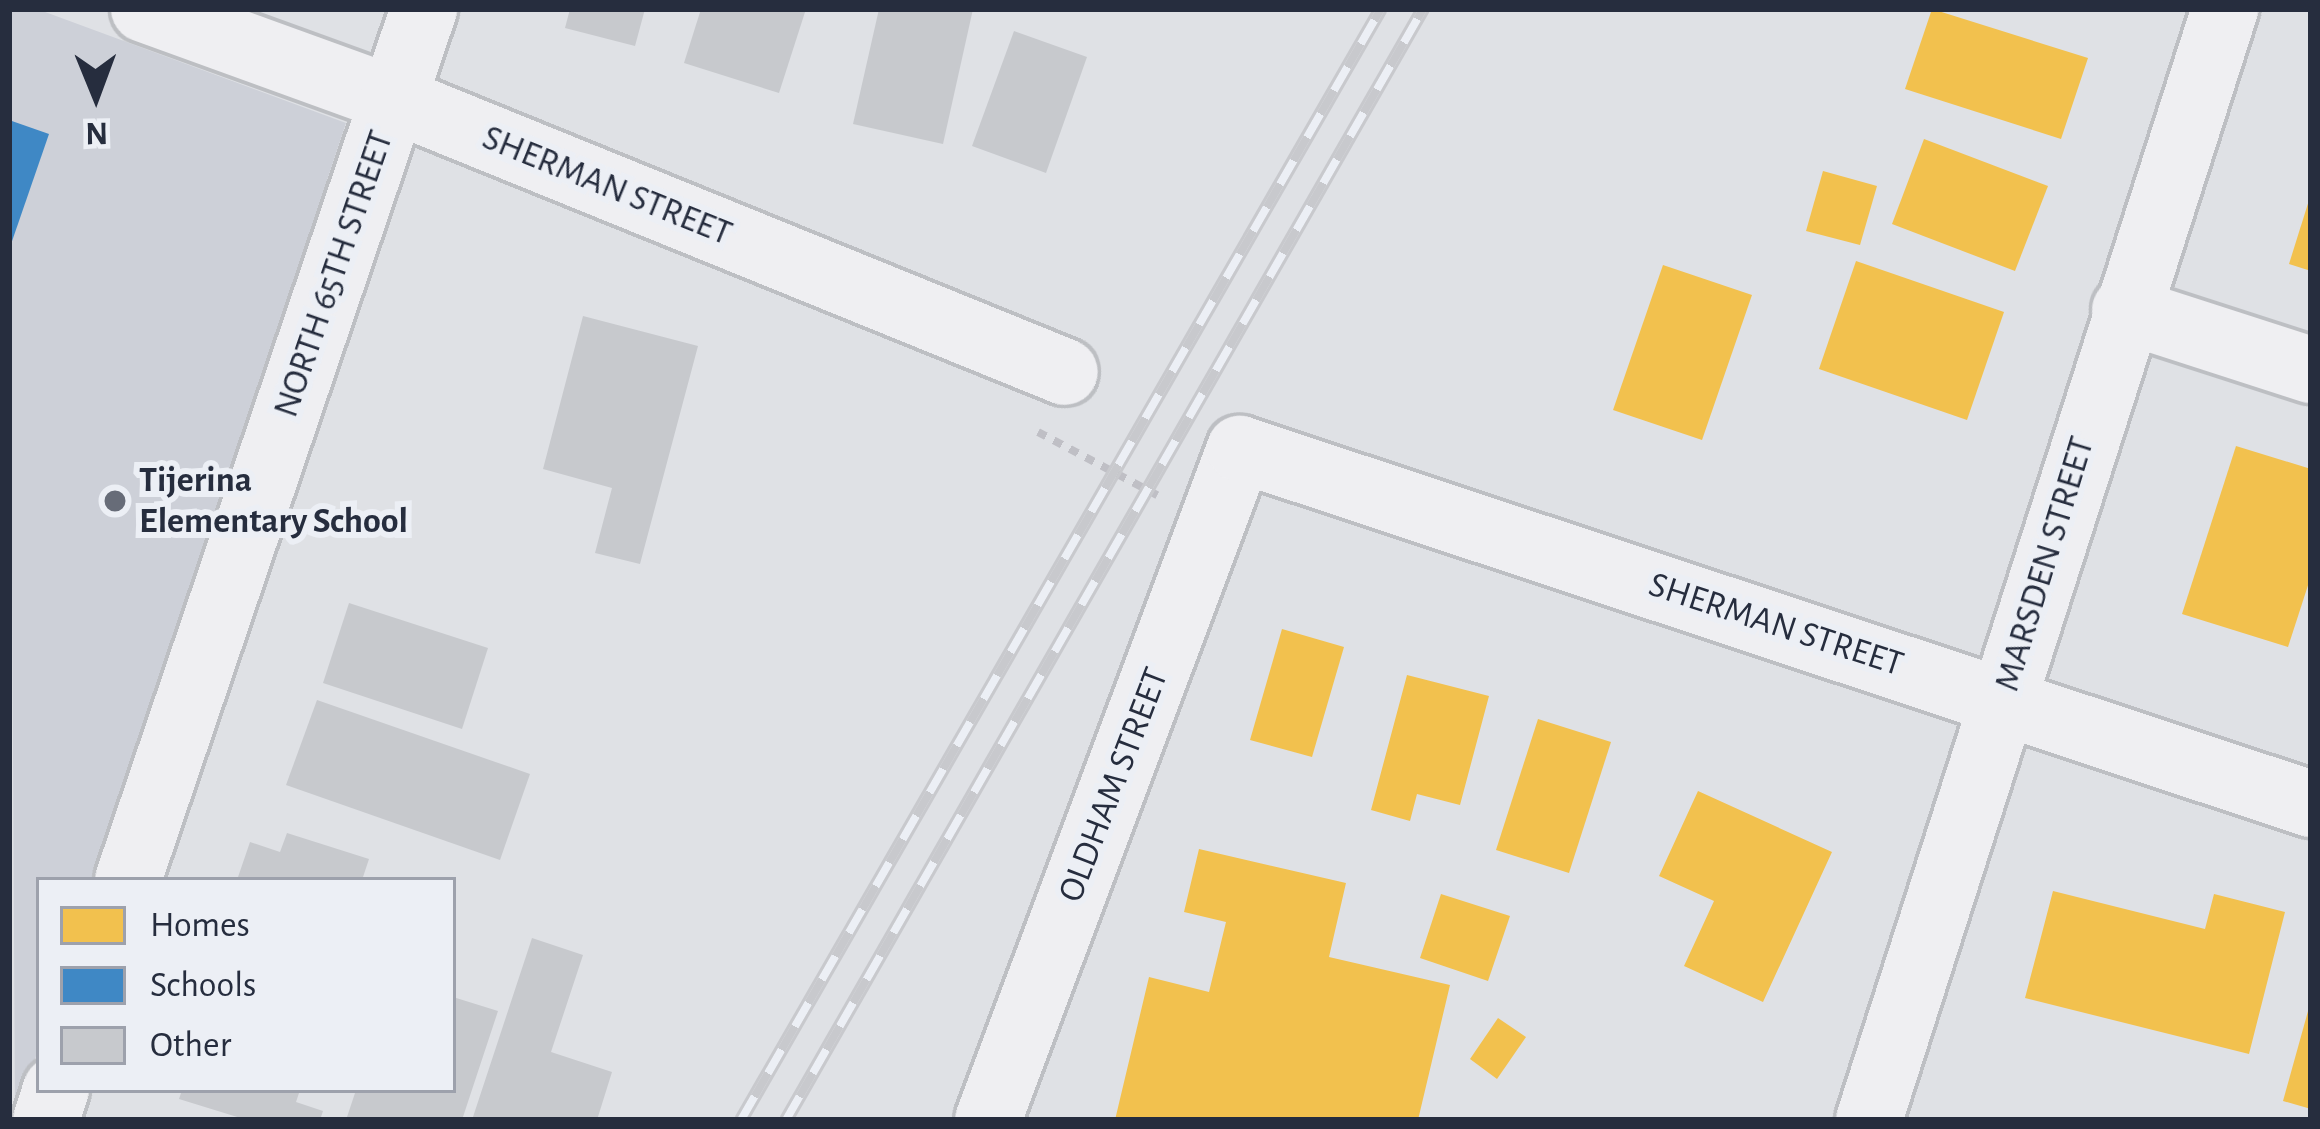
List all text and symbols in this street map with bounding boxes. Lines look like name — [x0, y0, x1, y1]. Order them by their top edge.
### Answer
north arrow — [36, 36, 156, 156]
text: N — [85, 116, 108, 149]
street label: SHERMAN STREET — [476, 116, 738, 256]
street label: NORTH 65TH STREET — [265, 125, 403, 423]
street label: MARSDEN STREET — [1986, 432, 2104, 696]
place label: Tijerina Elementary School — [139, 458, 408, 543]
marker: Tijerina Elementary School — [102, 488, 128, 514]
street label: SHERMAN STREET — [1643, 564, 1909, 686]
street label: OLDHAM STREET — [1050, 662, 1178, 908]
legend — [36, 877, 456, 1093]
text: Homes — [150, 907, 250, 943]
text: Schools — [150, 967, 256, 1003]
text: Other — [150, 1027, 231, 1063]

